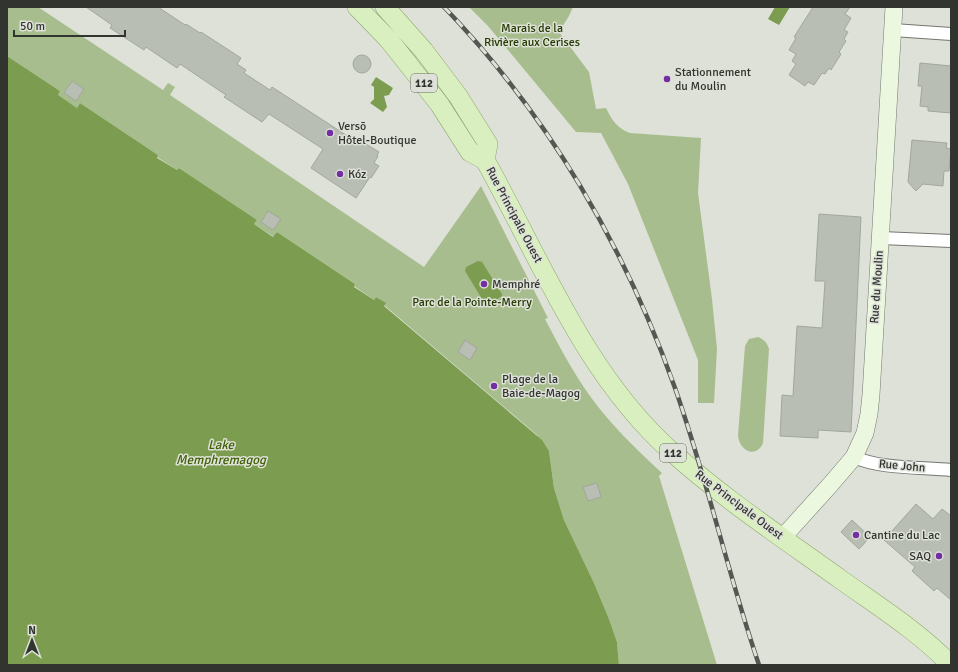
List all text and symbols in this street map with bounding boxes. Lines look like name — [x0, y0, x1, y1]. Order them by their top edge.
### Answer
scale bar — [14, 12, 125, 38]
text: 50 m — [20, 19, 45, 34]
park label: Marais de la Rivière aux Cerises — [484, 21, 580, 50]
place label: Stationnement du Moulin — [675, 65, 751, 94]
road number: 112 — [411, 74, 437, 92]
marker: Stationnement du Moulin — [662, 74, 672, 84]
place label: Versō Hôtel-Boutique — [338, 119, 416, 148]
marker: Versō Hôtel-Boutique — [325, 128, 335, 138]
street label: Rue Principale Ouest — [482, 164, 546, 266]
place label: Kóz — [348, 167, 366, 182]
marker: Kóz — [335, 169, 345, 179]
street label: Rue du Moulin — [867, 250, 887, 324]
place label: Memphré — [492, 277, 540, 292]
marker: Memphré — [479, 279, 489, 289]
park label: Parc de la Pointe-Merry — [412, 295, 532, 310]
place label: Plage de la Baie-de-Magog — [502, 372, 580, 401]
marker: Plage de la Baie-de-Magog — [489, 381, 499, 391]
water label: Lake Memphremagog — [176, 437, 267, 468]
road number: 112 — [660, 444, 686, 462]
street label: Rue John — [878, 456, 926, 476]
street label: Rue Principale Ouest — [692, 467, 786, 543]
place label: Cantine du Lac — [864, 528, 940, 543]
marker: Cantine du Lac — [851, 530, 861, 540]
place label: SAQ — [909, 549, 931, 564]
marker: SAQ — [934, 551, 944, 561]
north arrow — [12, 620, 52, 660]
text: N — [28, 624, 36, 637]

